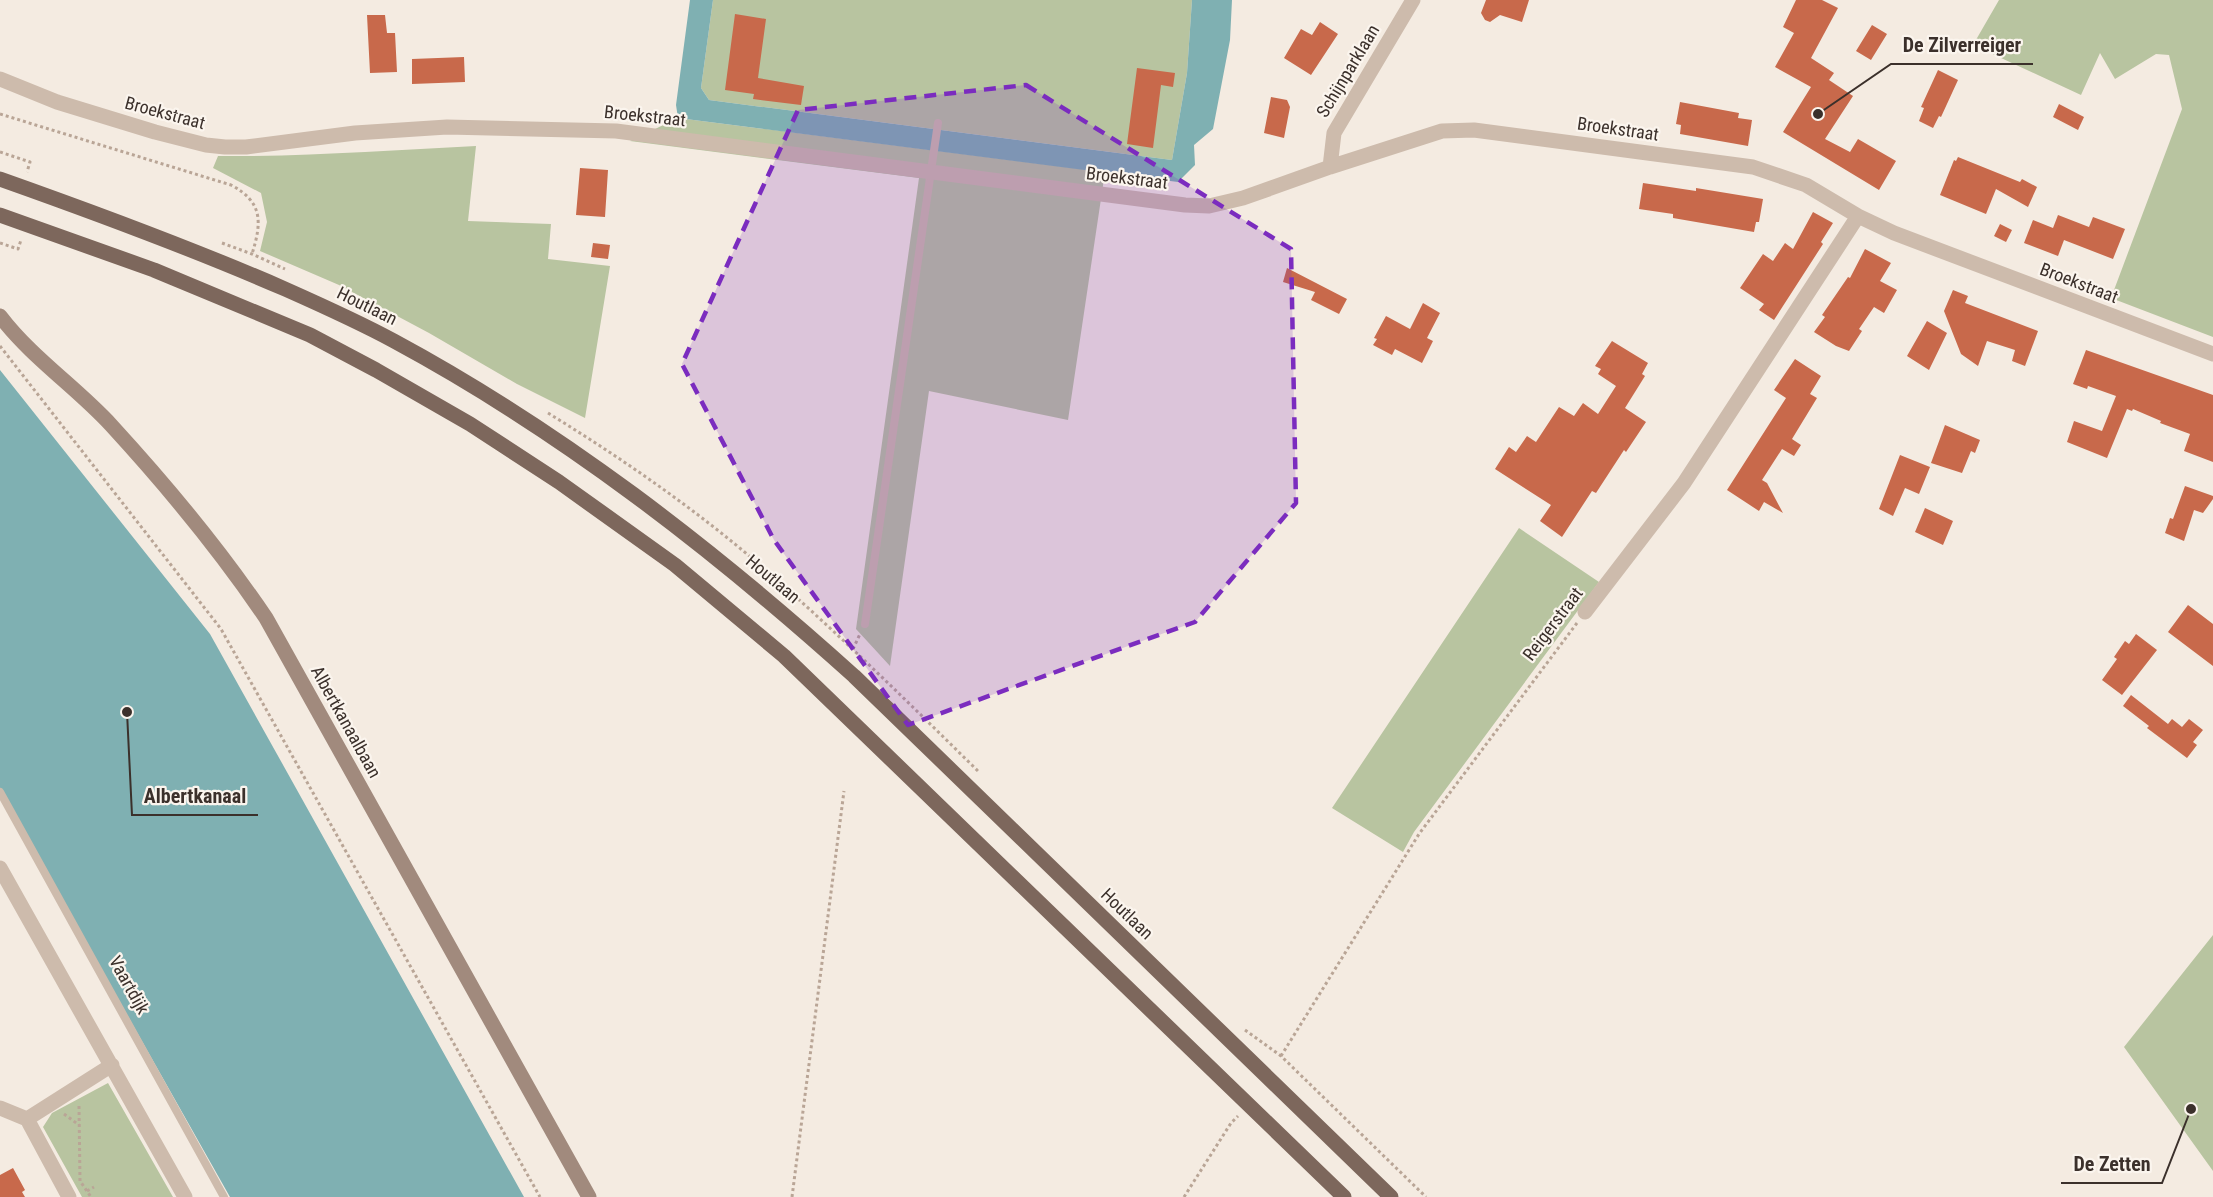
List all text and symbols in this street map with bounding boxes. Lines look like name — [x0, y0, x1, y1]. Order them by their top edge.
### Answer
street label: Schijnparklaan — [1312, 21, 1383, 121]
callout: De Zilverreiger — [1891, 26, 2033, 64]
text: De Zilverreiger — [1903, 33, 2022, 57]
street label: Broekstraat — [123, 92, 207, 133]
street label: Broekstraat — [603, 101, 687, 130]
street label: Broekstraat — [1576, 112, 1660, 145]
street label: Broekstraat — [1085, 162, 1169, 193]
street label: Broekstraat — [2037, 258, 2121, 307]
street label: Houtlaan — [334, 282, 401, 329]
street label: Houtlaan — [742, 550, 805, 607]
street label: Reigerstraat — [1518, 583, 1587, 664]
street label: Albertkanaalbaan — [307, 662, 386, 781]
callout: Albertkanaal — [132, 777, 258, 815]
text: Albertkanaal — [144, 784, 246, 808]
street label: Houtlaan — [1097, 884, 1158, 944]
street label: Vaartdijk — [105, 952, 154, 1018]
callout: De Zetten — [2061, 1145, 2162, 1183]
text: De Zetten — [2073, 1152, 2151, 1176]

